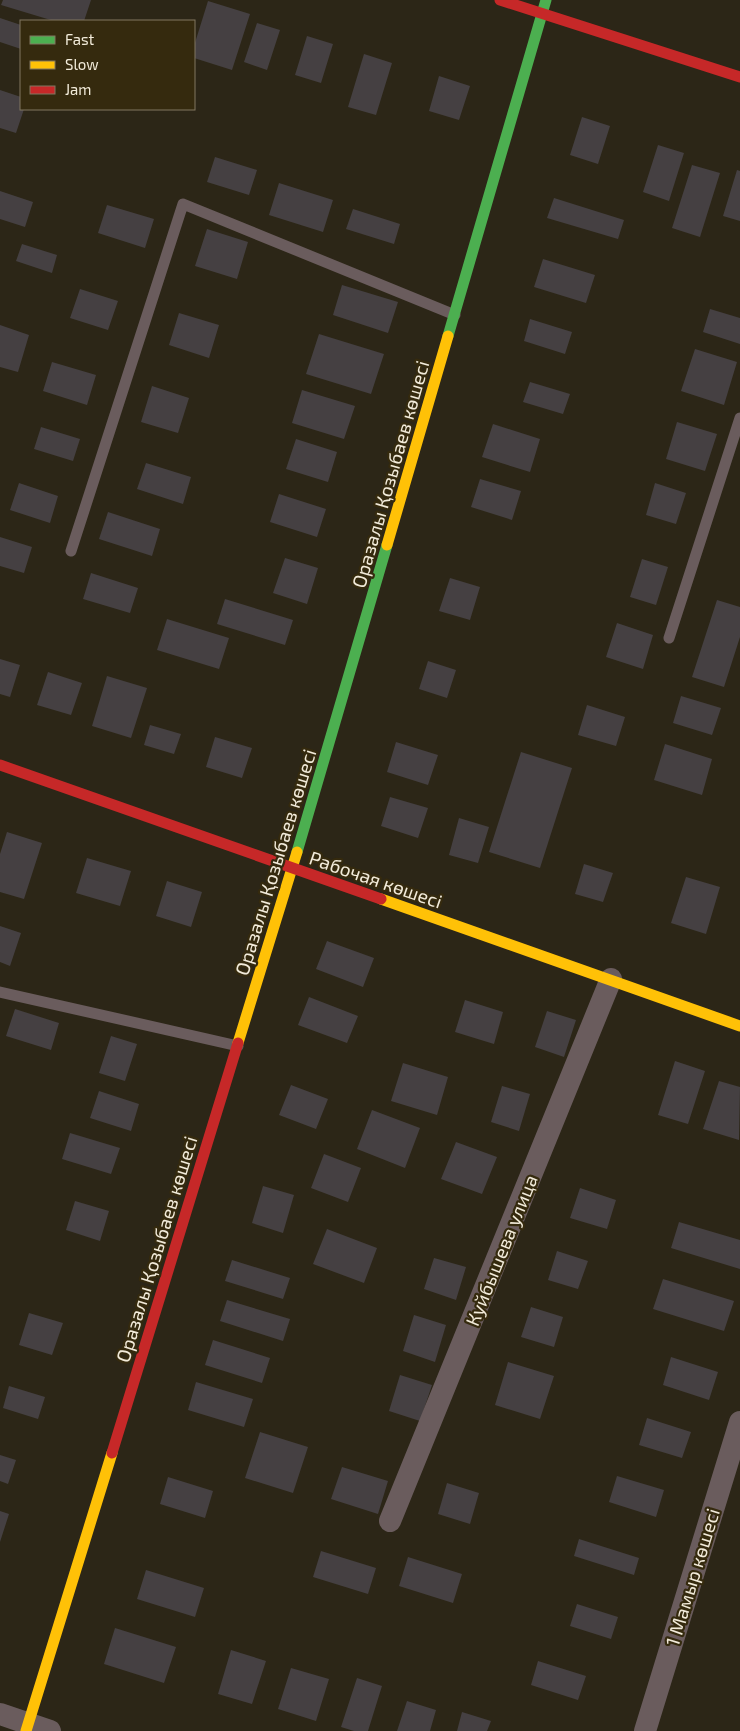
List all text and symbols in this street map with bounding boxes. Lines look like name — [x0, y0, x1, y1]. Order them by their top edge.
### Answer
legend — [20, 20, 195, 110]
text: Fast — [65, 30, 95, 48]
text: Slow — [65, 55, 99, 73]
text: Jam — [65, 80, 91, 98]
street label: Оразалы Қозыбаев көшесі — [346, 358, 434, 590]
street label: Оразалы Қозыбаев көшесі — [230, 746, 320, 978]
street label: Рабочая көшесі — [306, 845, 446, 913]
street label: Оразалы Қозыбаев көшесі — [111, 1133, 201, 1365]
street label: Куйбышева улица — [460, 1171, 543, 1329]
street label: 1 Мамыр көшесі — [660, 1505, 724, 1649]

